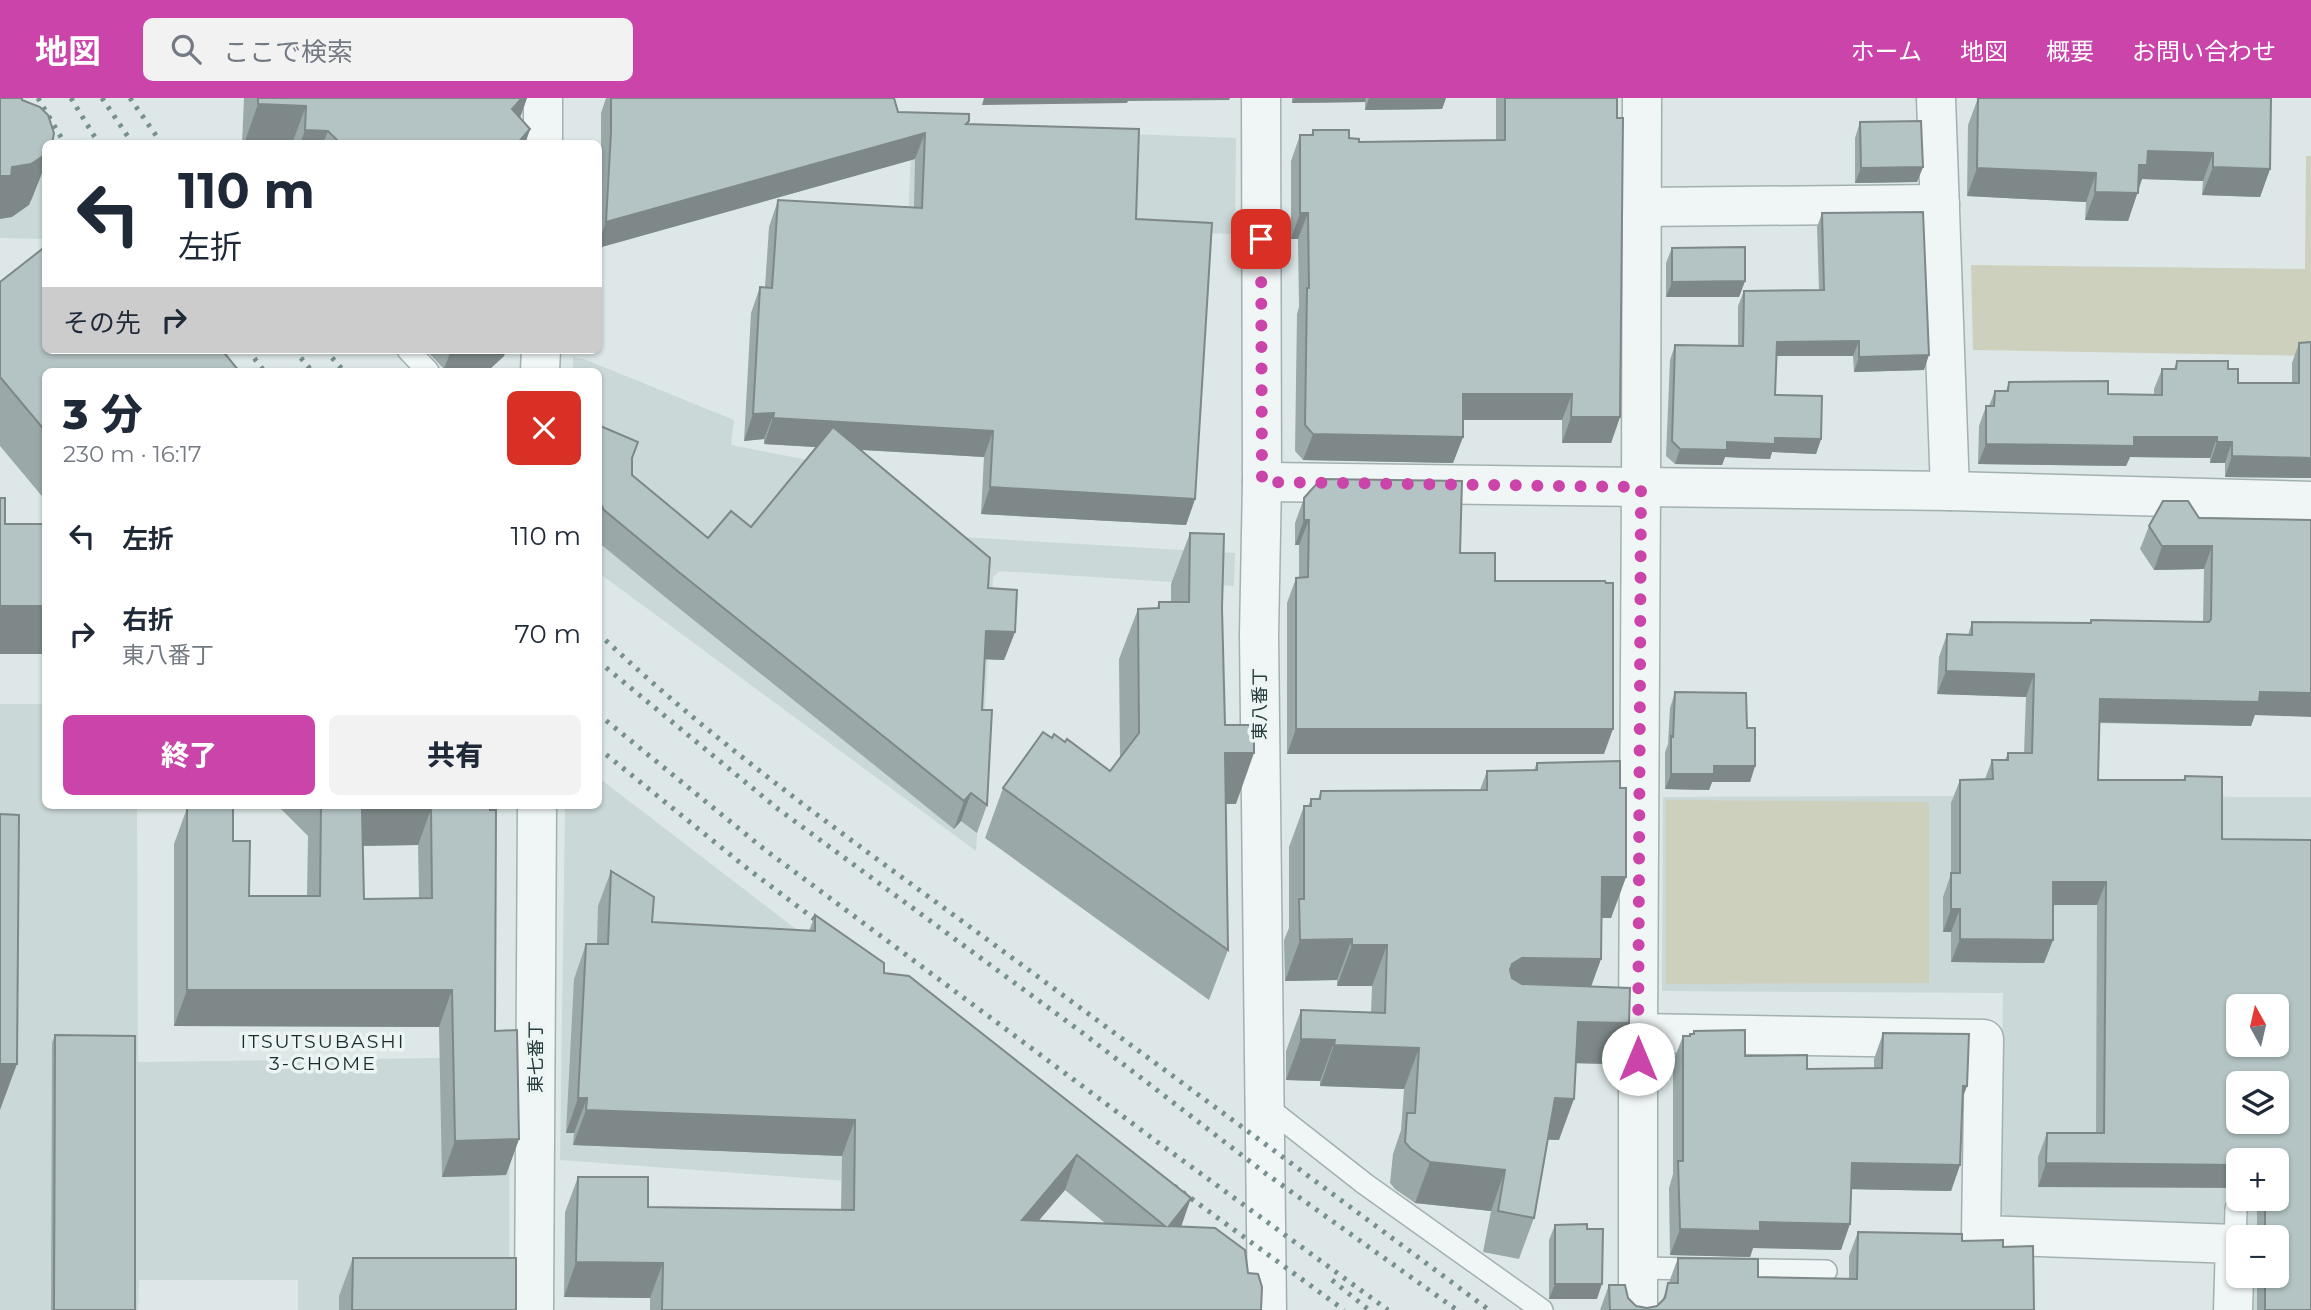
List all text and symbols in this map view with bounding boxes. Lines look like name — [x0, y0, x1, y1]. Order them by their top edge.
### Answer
search box — [143, 18, 633, 81]
icon: search — [167, 30, 205, 68]
text: 地図 — [35, 31, 101, 71]
text: ここで検索 — [223, 36, 353, 68]
text: ホーム — [1851, 37, 1922, 66]
text: 地図 — [1960, 37, 2008, 66]
text: 概要 — [2046, 37, 2094, 66]
text: お問い合わせ — [2132, 37, 2276, 66]
text: 110 m — [178, 161, 315, 220]
icon: left — [63, 168, 154, 259]
pin — [1231, 209, 1291, 269]
icon: arrive — [1242, 220, 1280, 258]
text: 左折 — [178, 227, 242, 266]
icon: right — [155, 301, 193, 339]
text: その先 — [63, 307, 141, 339]
text: 3 分 — [63, 388, 143, 440]
button: close — [507, 391, 581, 465]
text: 230 m · 16:17 — [63, 440, 202, 468]
icon: left — [63, 517, 101, 555]
text: 110 m — [511, 520, 581, 552]
text: 左折 — [122, 523, 174, 555]
text: 右折 — [122, 604, 174, 636]
icon: right — [63, 615, 101, 653]
text: 70 m — [515, 618, 581, 650]
text: 東八番丁 — [122, 641, 214, 669]
street label: 東八番丁 — [1249, 668, 1271, 740]
button: 終了 — [63, 715, 315, 795]
button: 共有 — [329, 715, 581, 795]
north arrow — [2226, 994, 2289, 1057]
map controls — [2226, 994, 2289, 1288]
street label: 東七番丁 — [525, 1021, 547, 1093]
position arrow — [1601, 1022, 1675, 1096]
district label: ITSUTSUBASHI 3-CHOME — [240, 1030, 406, 1075]
button: layers — [2226, 1071, 2289, 1134]
button: + — [2226, 1148, 2289, 1211]
button: − — [2226, 1225, 2289, 1288]

